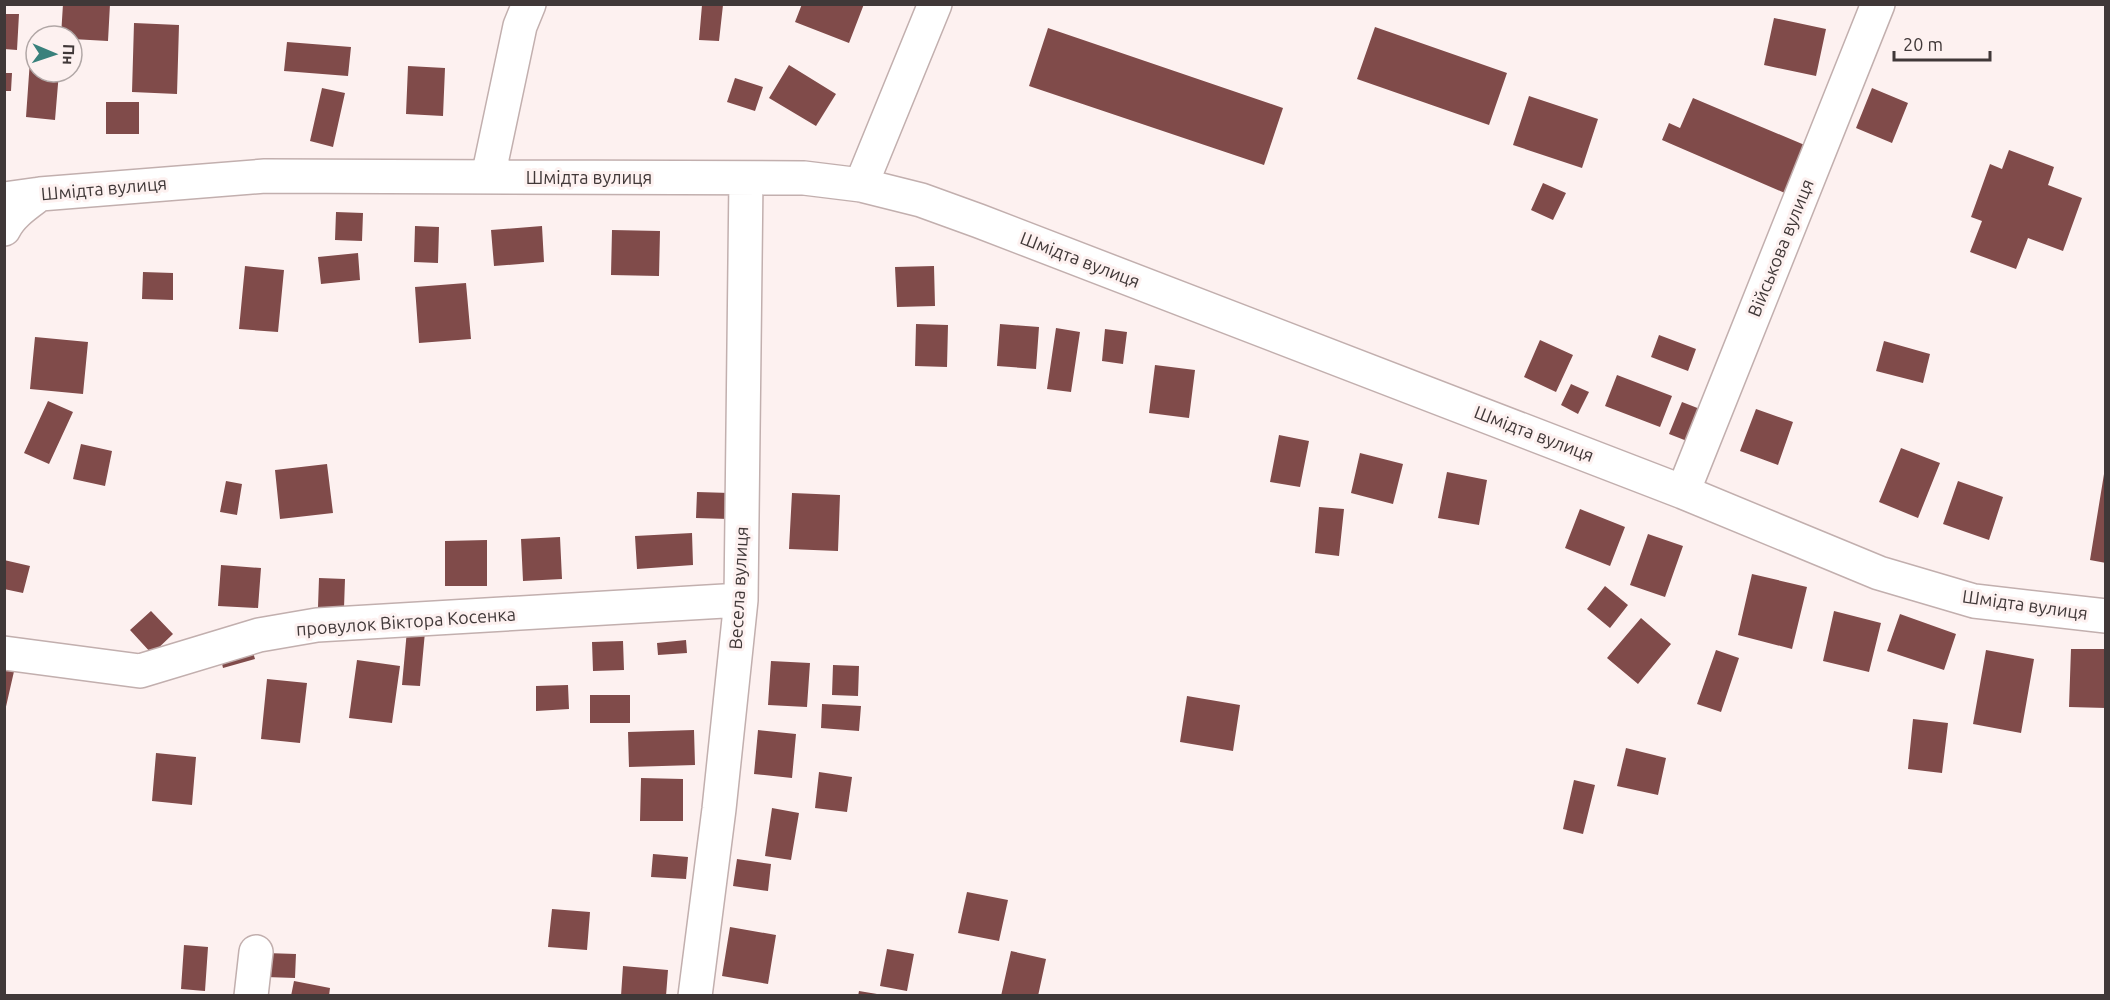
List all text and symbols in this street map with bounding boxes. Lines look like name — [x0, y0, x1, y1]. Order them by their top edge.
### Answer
north arrow — [24, 24, 84, 84]
scale bar — [1894, 24, 1990, 62]
text: 20 m — [1903, 34, 1943, 54]
text: Пн — [60, 44, 78, 65]
street label: Шмідта вулиця — [526, 167, 652, 187]
street label: Шмідта вулиця — [40, 173, 168, 203]
street label: Військова вулиця — [1743, 176, 1817, 319]
street label: Шмідта вулиця — [1018, 227, 1143, 291]
street label: Шмідта вулиця — [1472, 401, 1597, 465]
street label: Весела вулиця — [725, 526, 751, 650]
street label: Шмідта вулиця — [1961, 585, 2089, 623]
street label: провулок Віктора Косенка — [295, 603, 517, 639]

